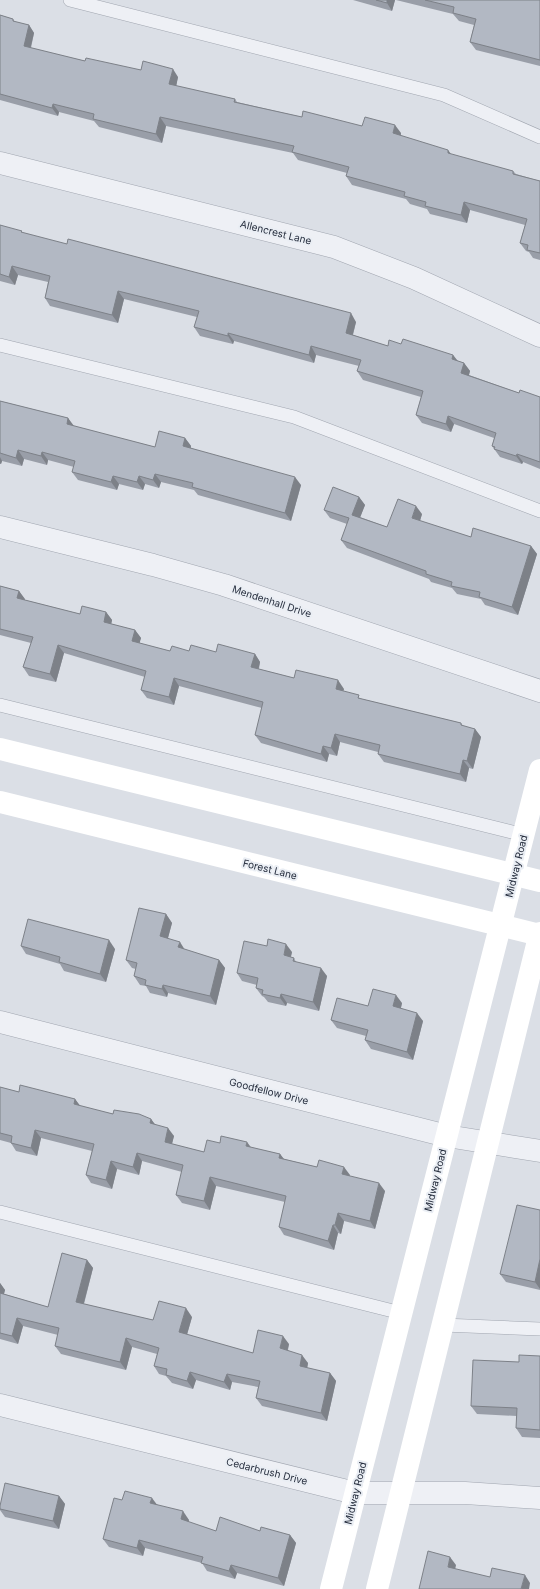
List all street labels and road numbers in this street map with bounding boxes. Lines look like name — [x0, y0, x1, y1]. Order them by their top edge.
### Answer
street label: Allencrest Lane — [239, 217, 313, 247]
street label: Mendenhall Drive — [231, 583, 313, 620]
street label: Midway Road — [502, 834, 530, 898]
street label: Forest Lane — [242, 856, 298, 882]
street label: Goodfellow Drive — [228, 1075, 310, 1107]
street label: Midway Road — [421, 1148, 449, 1212]
street label: Cedarbrush Drive — [225, 1455, 309, 1487]
street label: Midway Road — [341, 1461, 369, 1525]

